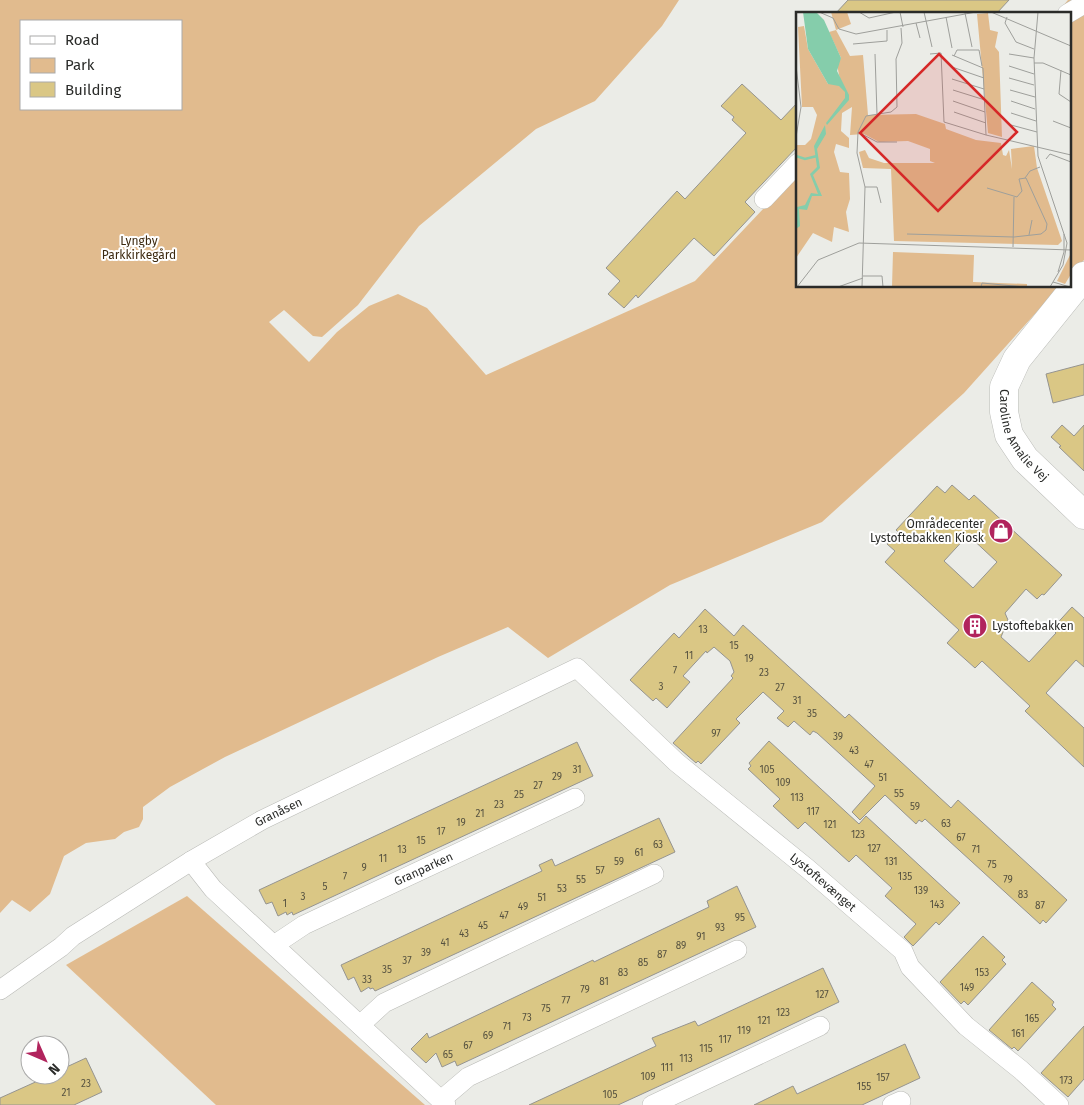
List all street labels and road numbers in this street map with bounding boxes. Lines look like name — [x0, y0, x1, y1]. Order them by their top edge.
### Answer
street label: Caroline Amalie Vej — [997, 389, 1051, 484]
street label: Granåsen — [252, 795, 304, 830]
street label: Granparken — [392, 849, 455, 889]
street label: Lystoftevænget — [787, 850, 859, 915]

